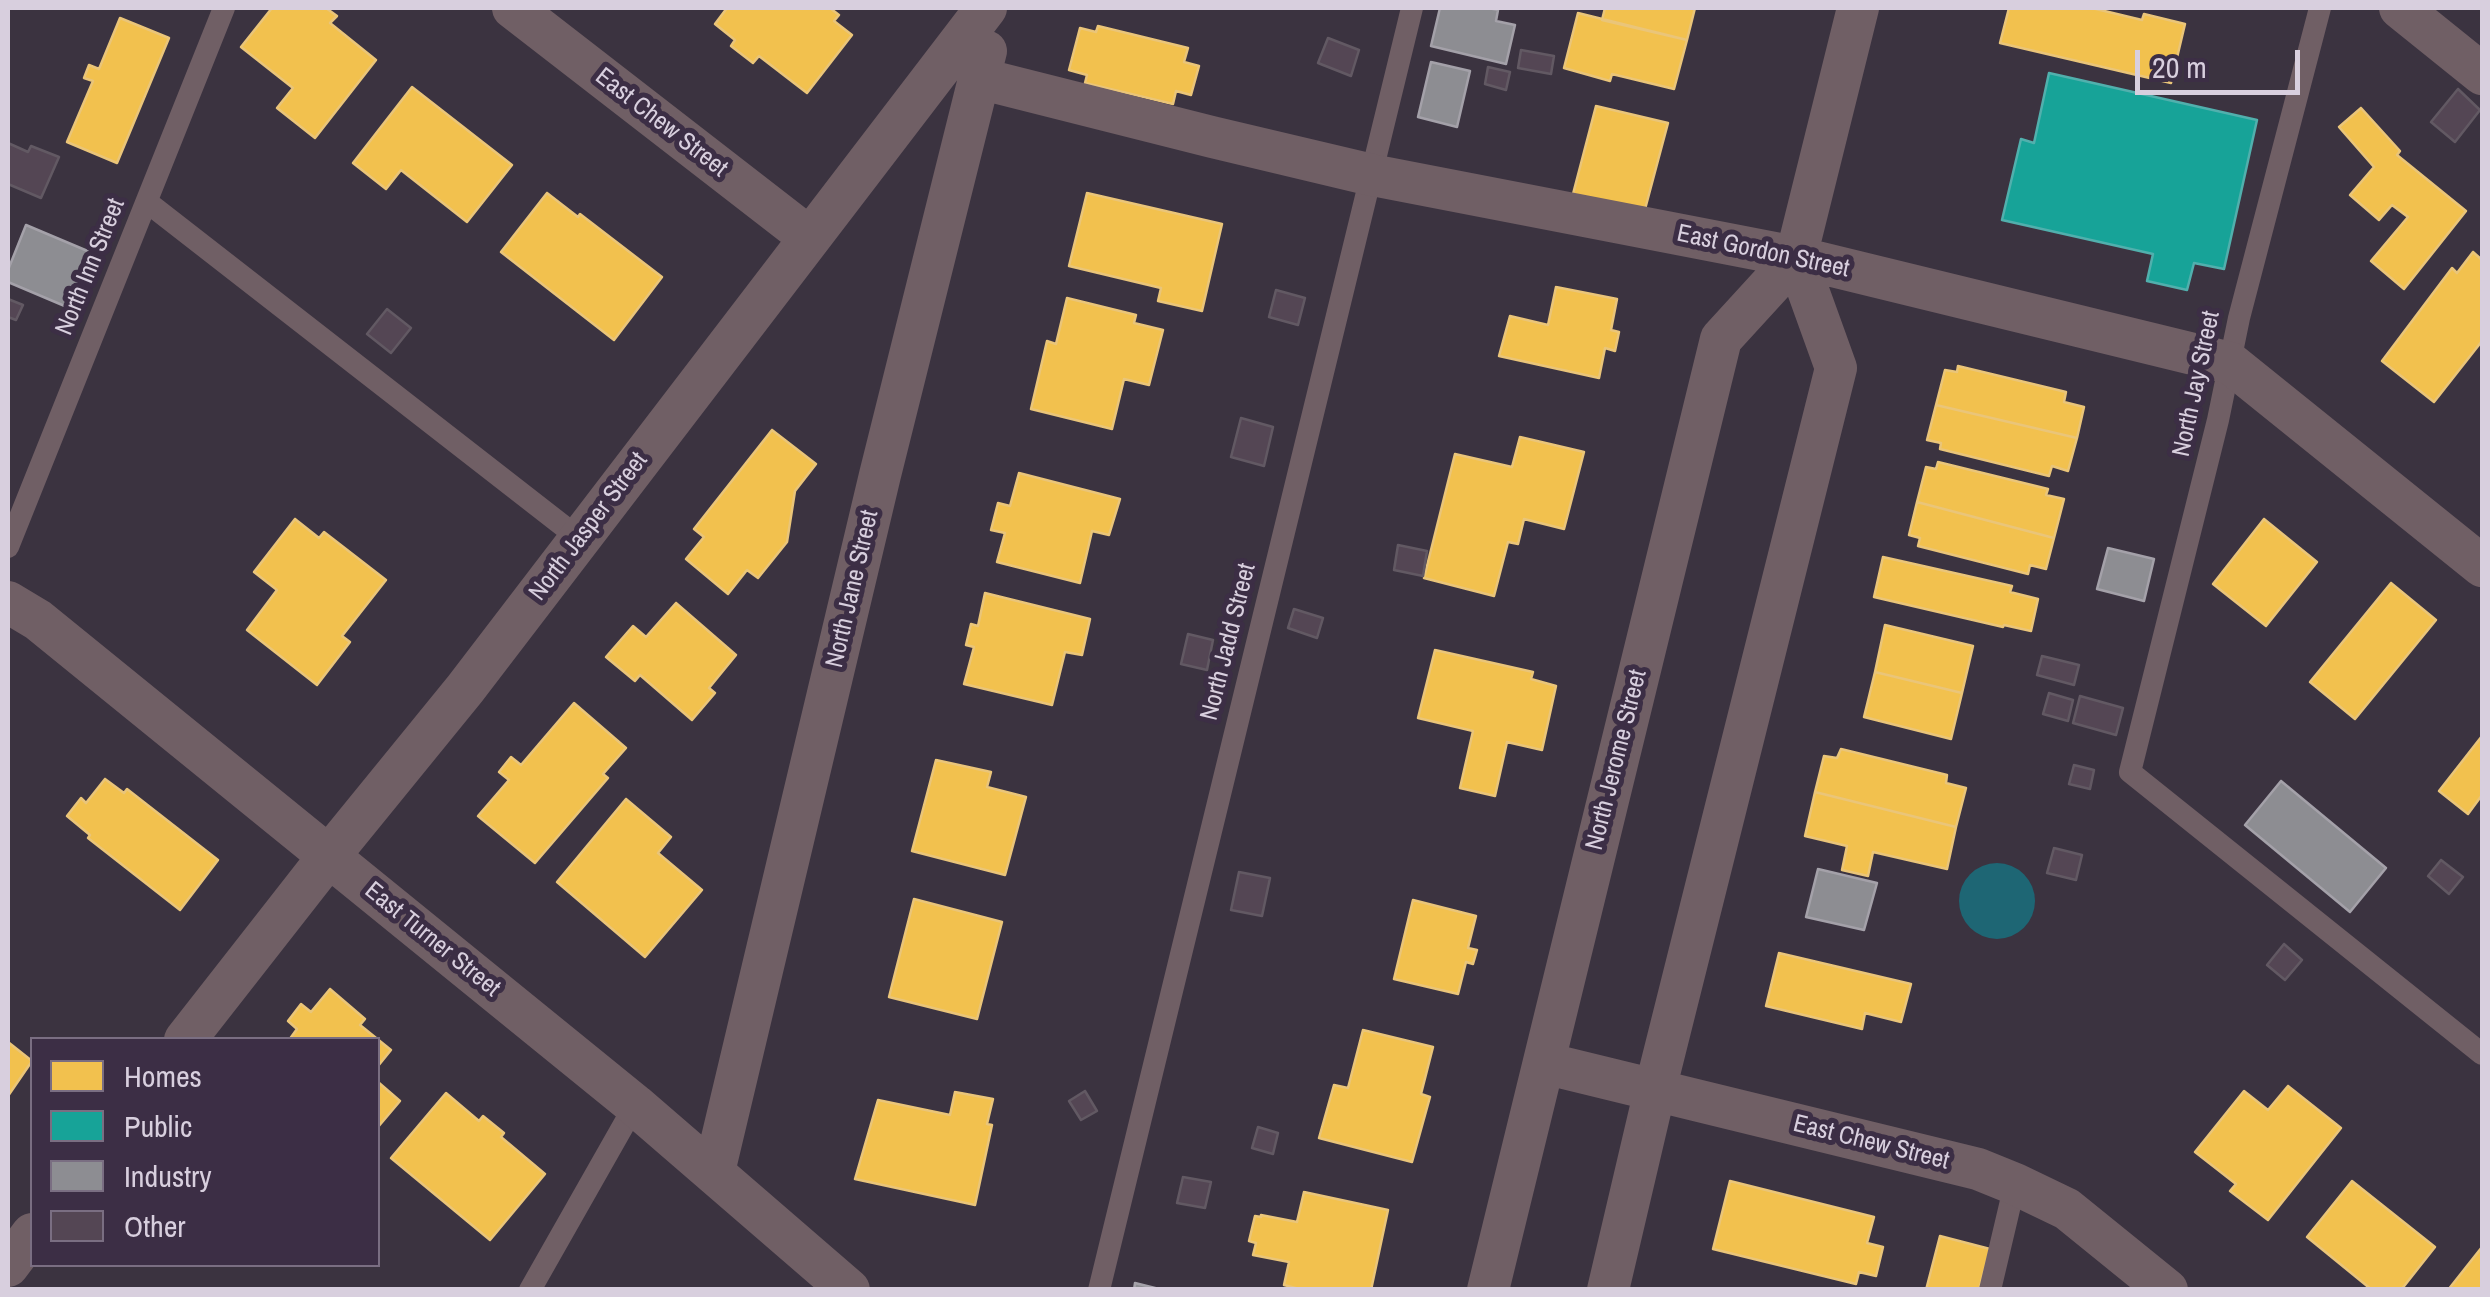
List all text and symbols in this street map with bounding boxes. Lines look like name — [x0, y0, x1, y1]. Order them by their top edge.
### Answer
scale bar — [2140, 30, 2305, 92]
text: 20 m — [2152, 47, 2207, 87]
street label: East Chew Street — [589, 62, 733, 184]
street label: North Inn Street — [50, 194, 132, 340]
street label: East Gordon Street — [1674, 219, 1852, 285]
street label: North Jay Street — [2167, 308, 2227, 460]
street label: North Jasper Street — [524, 447, 654, 607]
street label: North Jane Street — [820, 507, 886, 671]
street label: North Jadd Street — [1195, 560, 1263, 724]
street label: North Jerome Street — [1580, 667, 1654, 853]
street label: East Turner Street — [358, 876, 506, 1004]
legend — [30, 1037, 380, 1267]
text: Homes — [124, 1056, 202, 1096]
text: Public — [124, 1106, 192, 1146]
street label: East Chew Street — [1790, 1109, 1952, 1177]
text: Industry — [124, 1156, 212, 1196]
text: Other — [124, 1206, 186, 1246]

